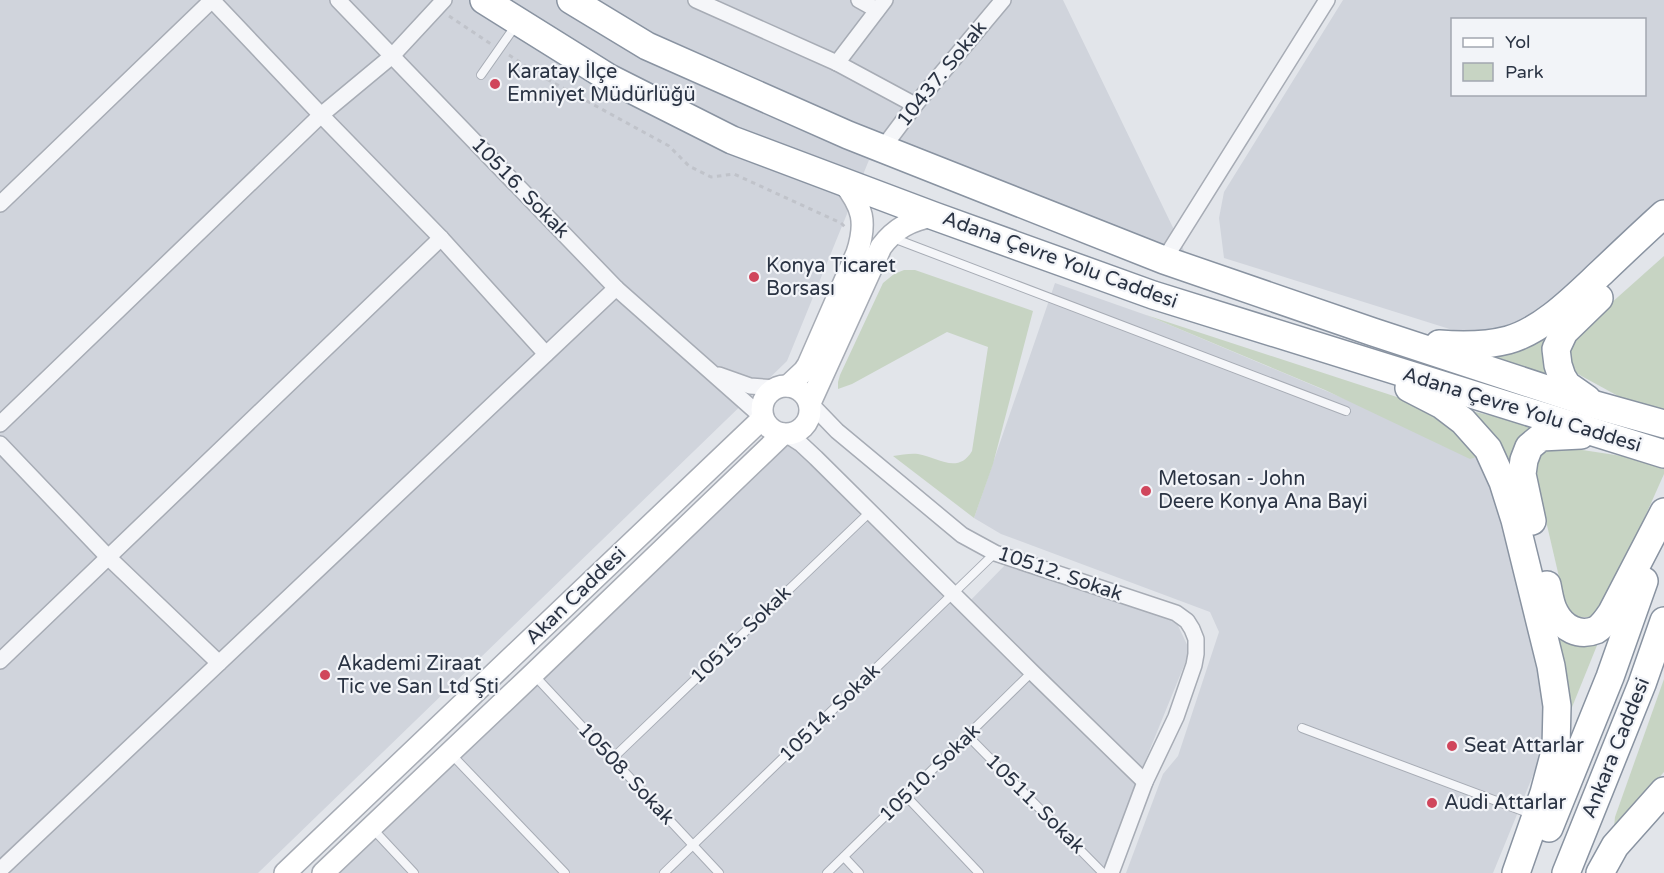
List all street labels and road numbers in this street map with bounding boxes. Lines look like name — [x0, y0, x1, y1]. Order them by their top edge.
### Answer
street label: 10437. Sokak — [892, 16, 992, 132]
street label: 10516. Sokak — [466, 133, 574, 243]
street label: Adana Çevre Yolu Caddesi — [939, 206, 1181, 314]
street label: Adana Çevre Yolu Caddesi — [1400, 362, 1644, 458]
street label: 10512. Sokak — [994, 541, 1126, 607]
street label: Akan Caddesi — [521, 542, 631, 650]
street label: 10515. Sokak — [686, 581, 796, 689]
street label: 10514. Sokak — [775, 659, 885, 767]
street label: Ankara Caddesi — [1577, 674, 1655, 822]
street label: 10508. Sokak — [573, 718, 679, 830]
street label: 10510. Sokak — [875, 719, 985, 827]
street label: 10511. Sokak — [980, 749, 1090, 859]

